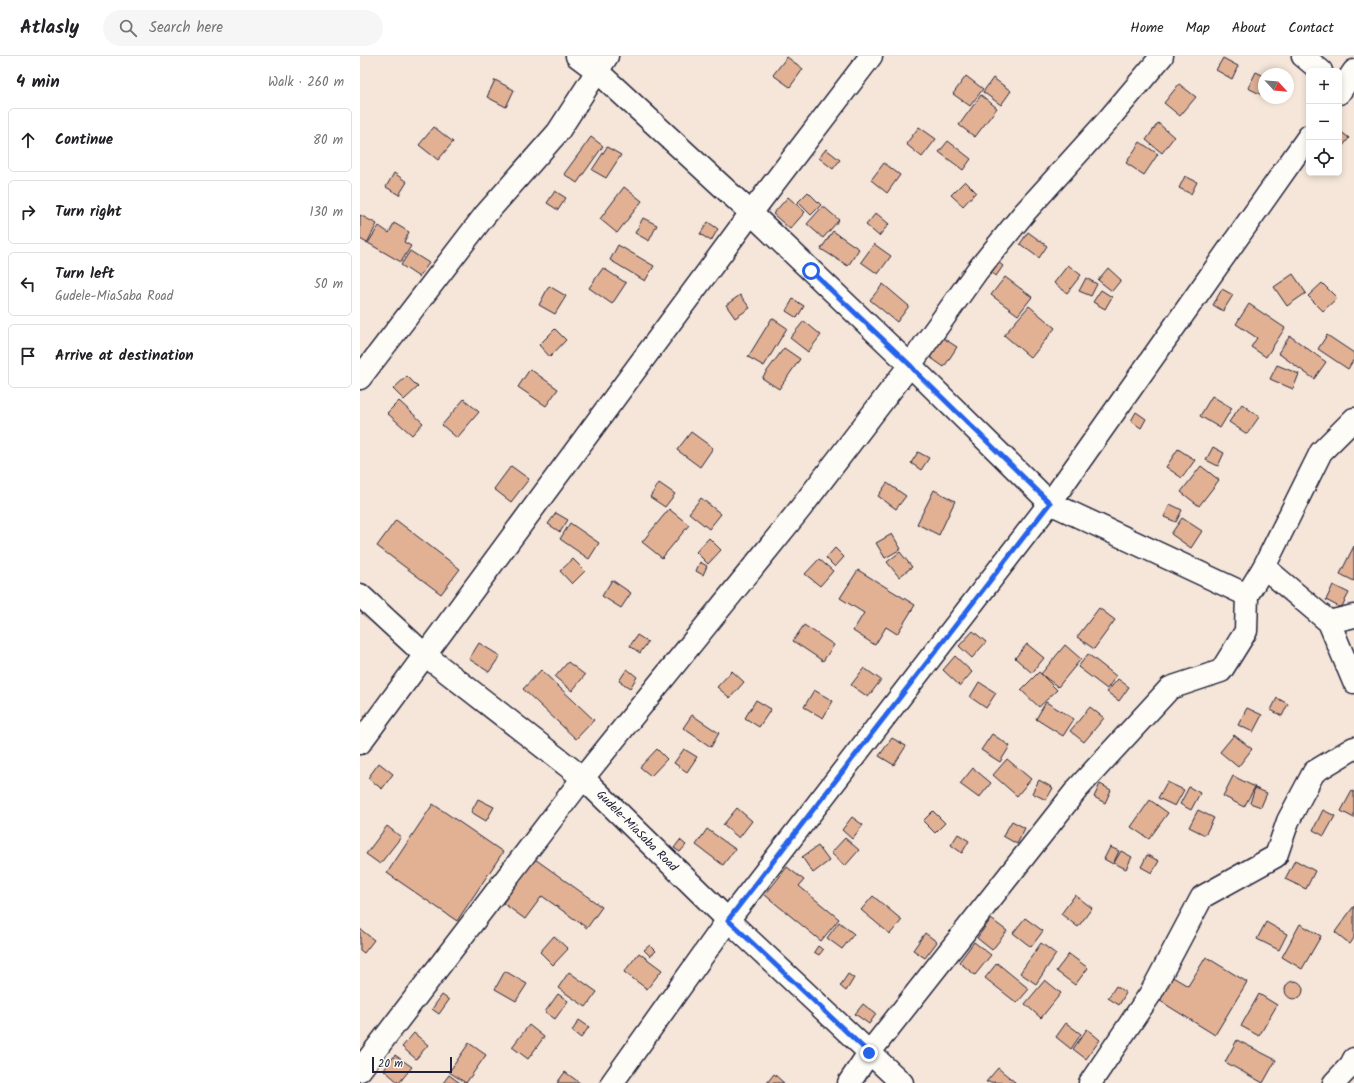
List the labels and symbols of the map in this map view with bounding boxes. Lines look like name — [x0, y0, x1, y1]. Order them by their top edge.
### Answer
north arrow — [1258, 68, 1294, 104]
route start — [802, 262, 820, 280]
street label: Gudele-MiaSaba Road — [592, 786, 683, 877]
route end — [860, 1044, 878, 1062]
scale bar — [372, 1055, 452, 1074]

